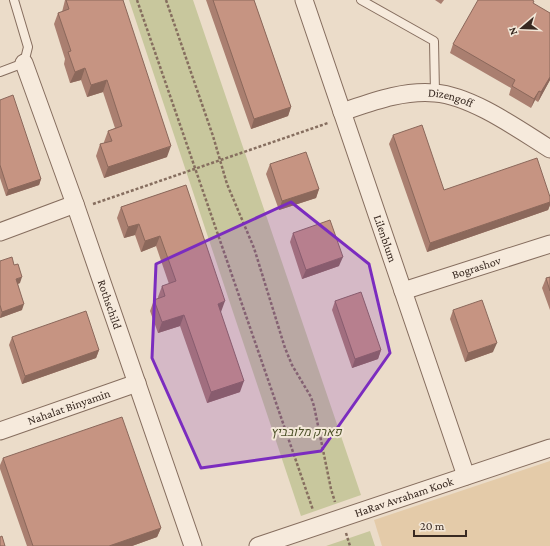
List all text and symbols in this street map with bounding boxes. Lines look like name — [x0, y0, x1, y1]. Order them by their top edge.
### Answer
north arrow — [502, 8, 542, 48]
text: N — [505, 25, 519, 37]
street label: Dizengoff — [427, 86, 477, 111]
street label: Lilenblum — [371, 213, 400, 265]
street label: Bograshov — [450, 253, 503, 282]
street label: Rothschild — [95, 278, 125, 332]
street label: Nahalat Binyamin — [26, 386, 113, 428]
park label: פארק מלובביץ — [271, 425, 343, 439]
street label: HaRav Avraham Kook — [353, 474, 455, 520]
scale bar — [414, 512, 466, 538]
text: 20 m — [420, 519, 445, 533]

